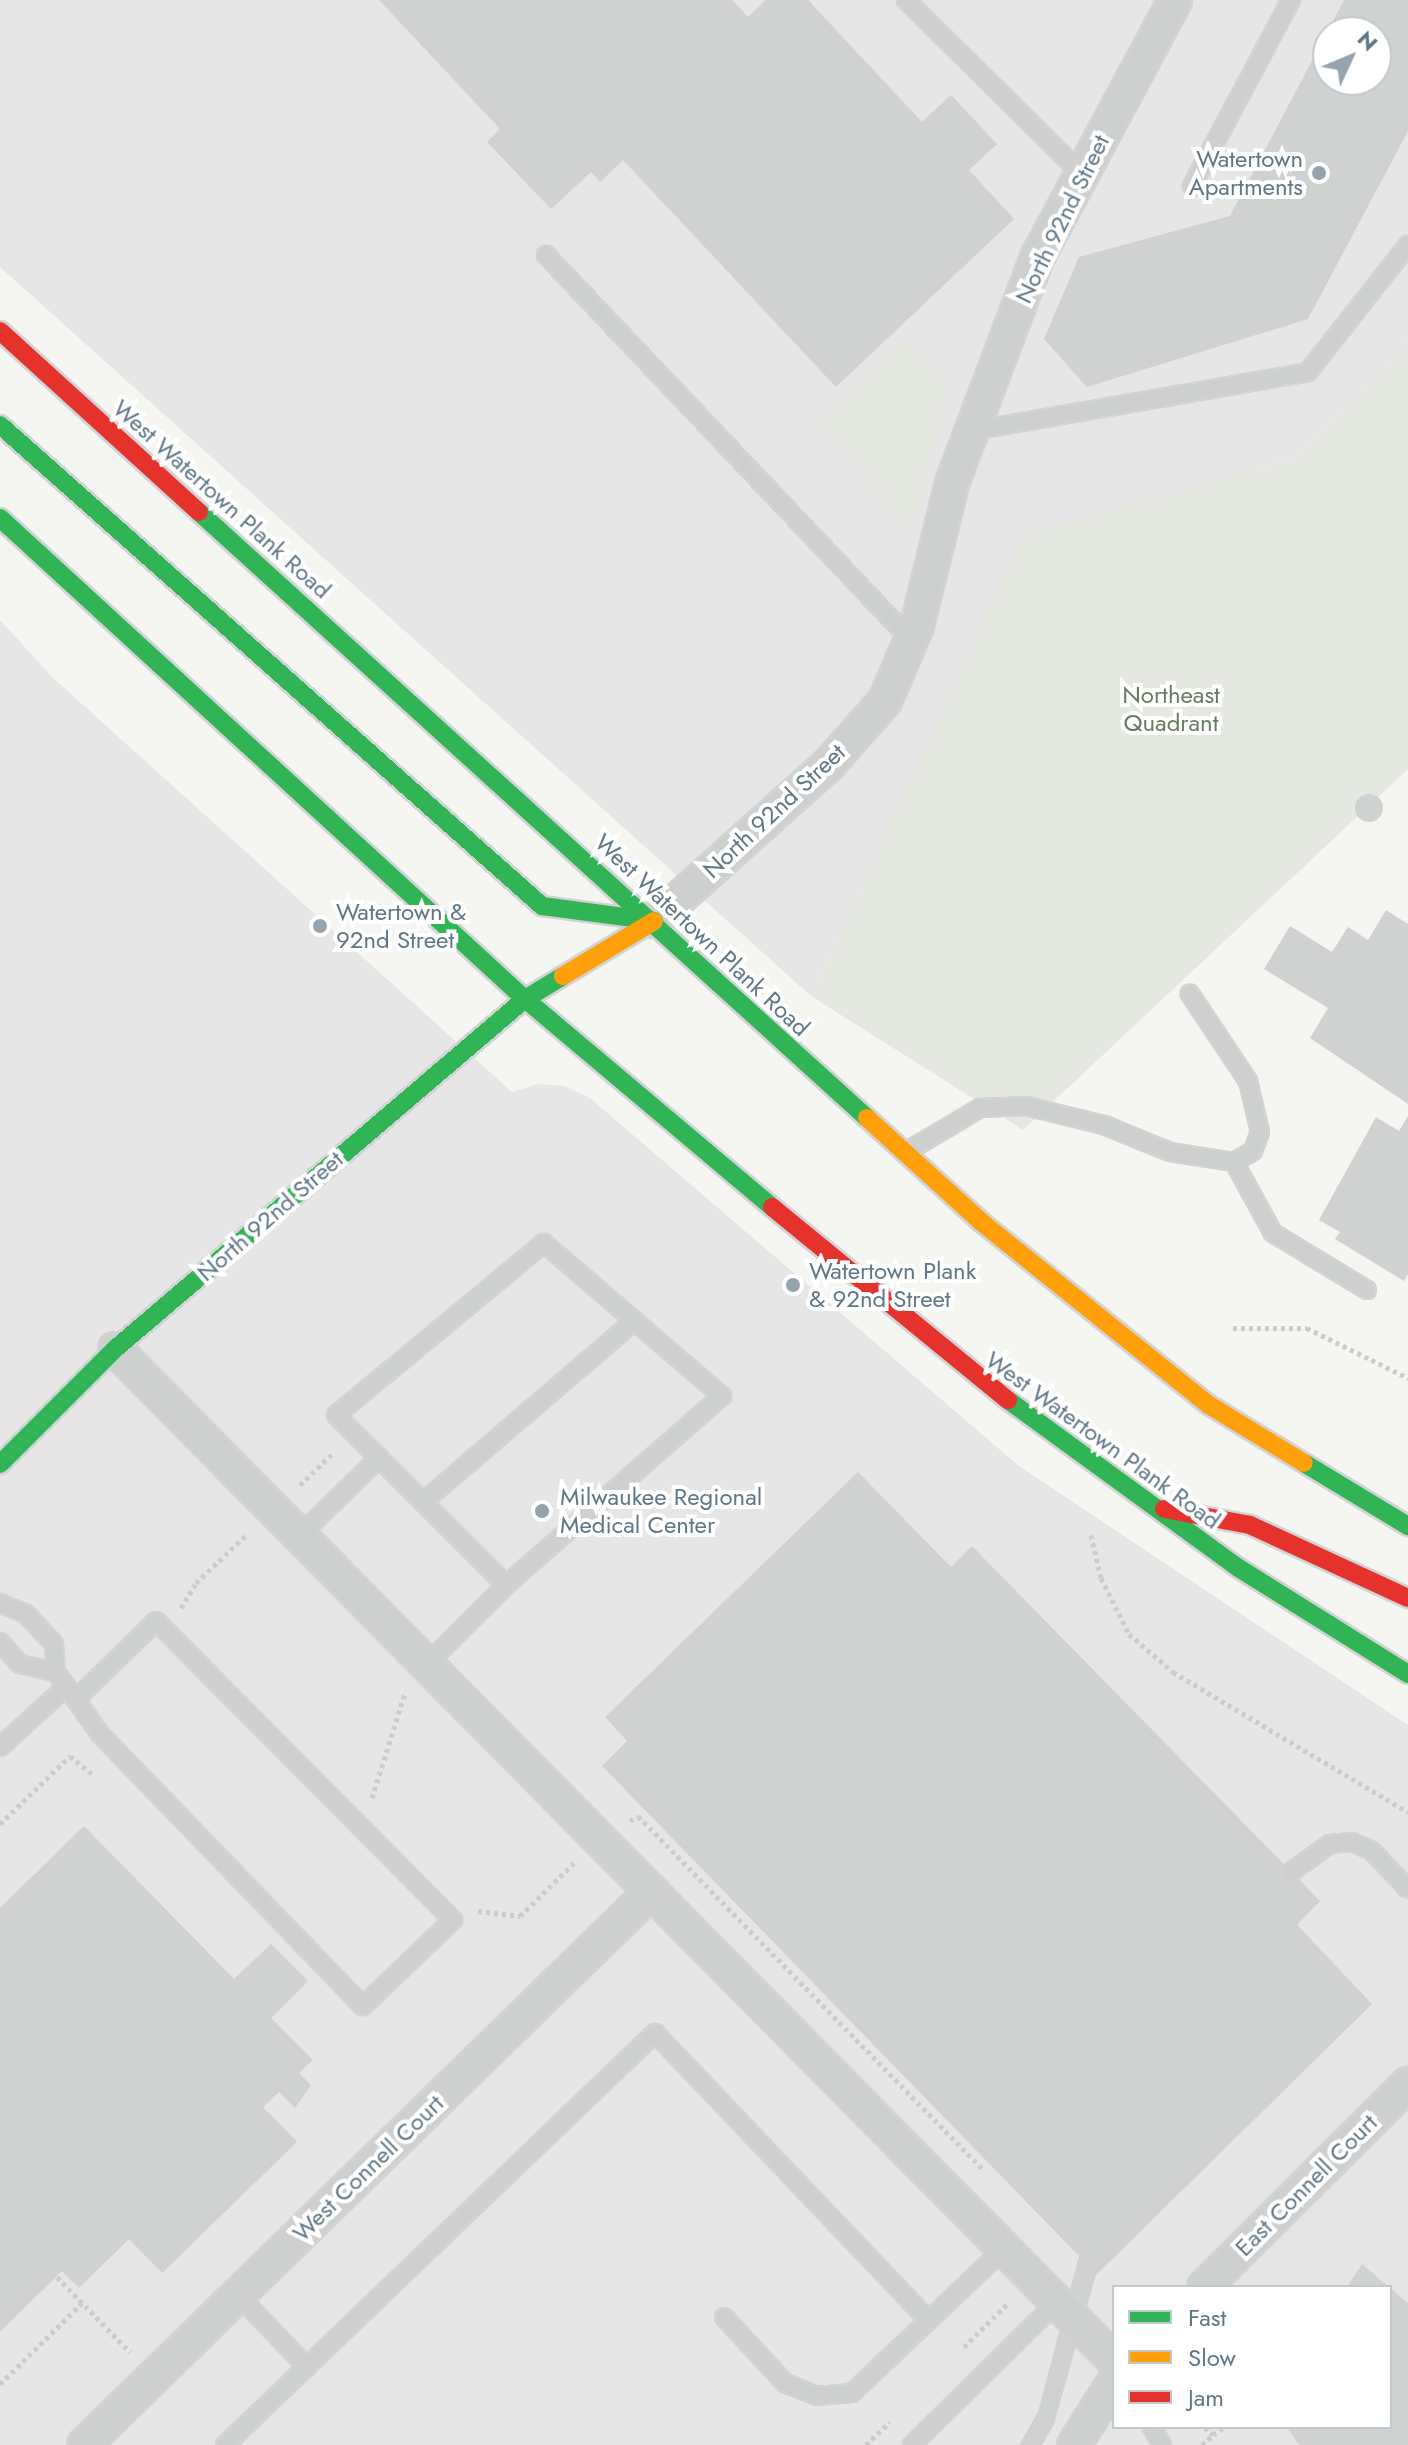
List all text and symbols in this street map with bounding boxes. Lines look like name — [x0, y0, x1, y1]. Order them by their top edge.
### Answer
north arrow — [1312, 16, 1392, 96]
text: N — [1350, 23, 1385, 58]
street label: North 92nd Street — [1009, 130, 1115, 308]
place label: Watertown Apartments — [1189, 145, 1303, 201]
marker: Watertown Apartments — [1310, 164, 1328, 182]
street label: West Watertown Plank Road — [107, 394, 337, 604]
park label: Northeast Quadrant — [1122, 681, 1220, 737]
street label: North 92nd Street — [697, 738, 851, 884]
street label: West Watertown Plank Road — [589, 828, 815, 1042]
place label: Watertown & 92nd Street — [336, 898, 466, 954]
marker: Watertown & 92nd Street — [311, 917, 329, 935]
street label: North 92nd Street — [191, 1145, 349, 1287]
place label: Watertown Plank & 92nd Street — [809, 1257, 976, 1313]
marker: Watertown Plank & 92nd Street — [784, 1276, 802, 1294]
street label: West Watertown Plank Road — [980, 1345, 1226, 1535]
place label: Milwaukee Regional Medical Center — [560, 1483, 762, 1539]
marker: Milwaukee Regional Medical Center — [531, 1500, 553, 1522]
street label: West Connell Court — [287, 2089, 449, 2247]
street label: East Connell Court — [1229, 2108, 1383, 2262]
legend — [1112, 2285, 1392, 2429]
text: Fast — [1188, 2300, 1226, 2335]
text: Slow — [1188, 2340, 1236, 2375]
text: Jam — [1188, 2380, 1224, 2415]

